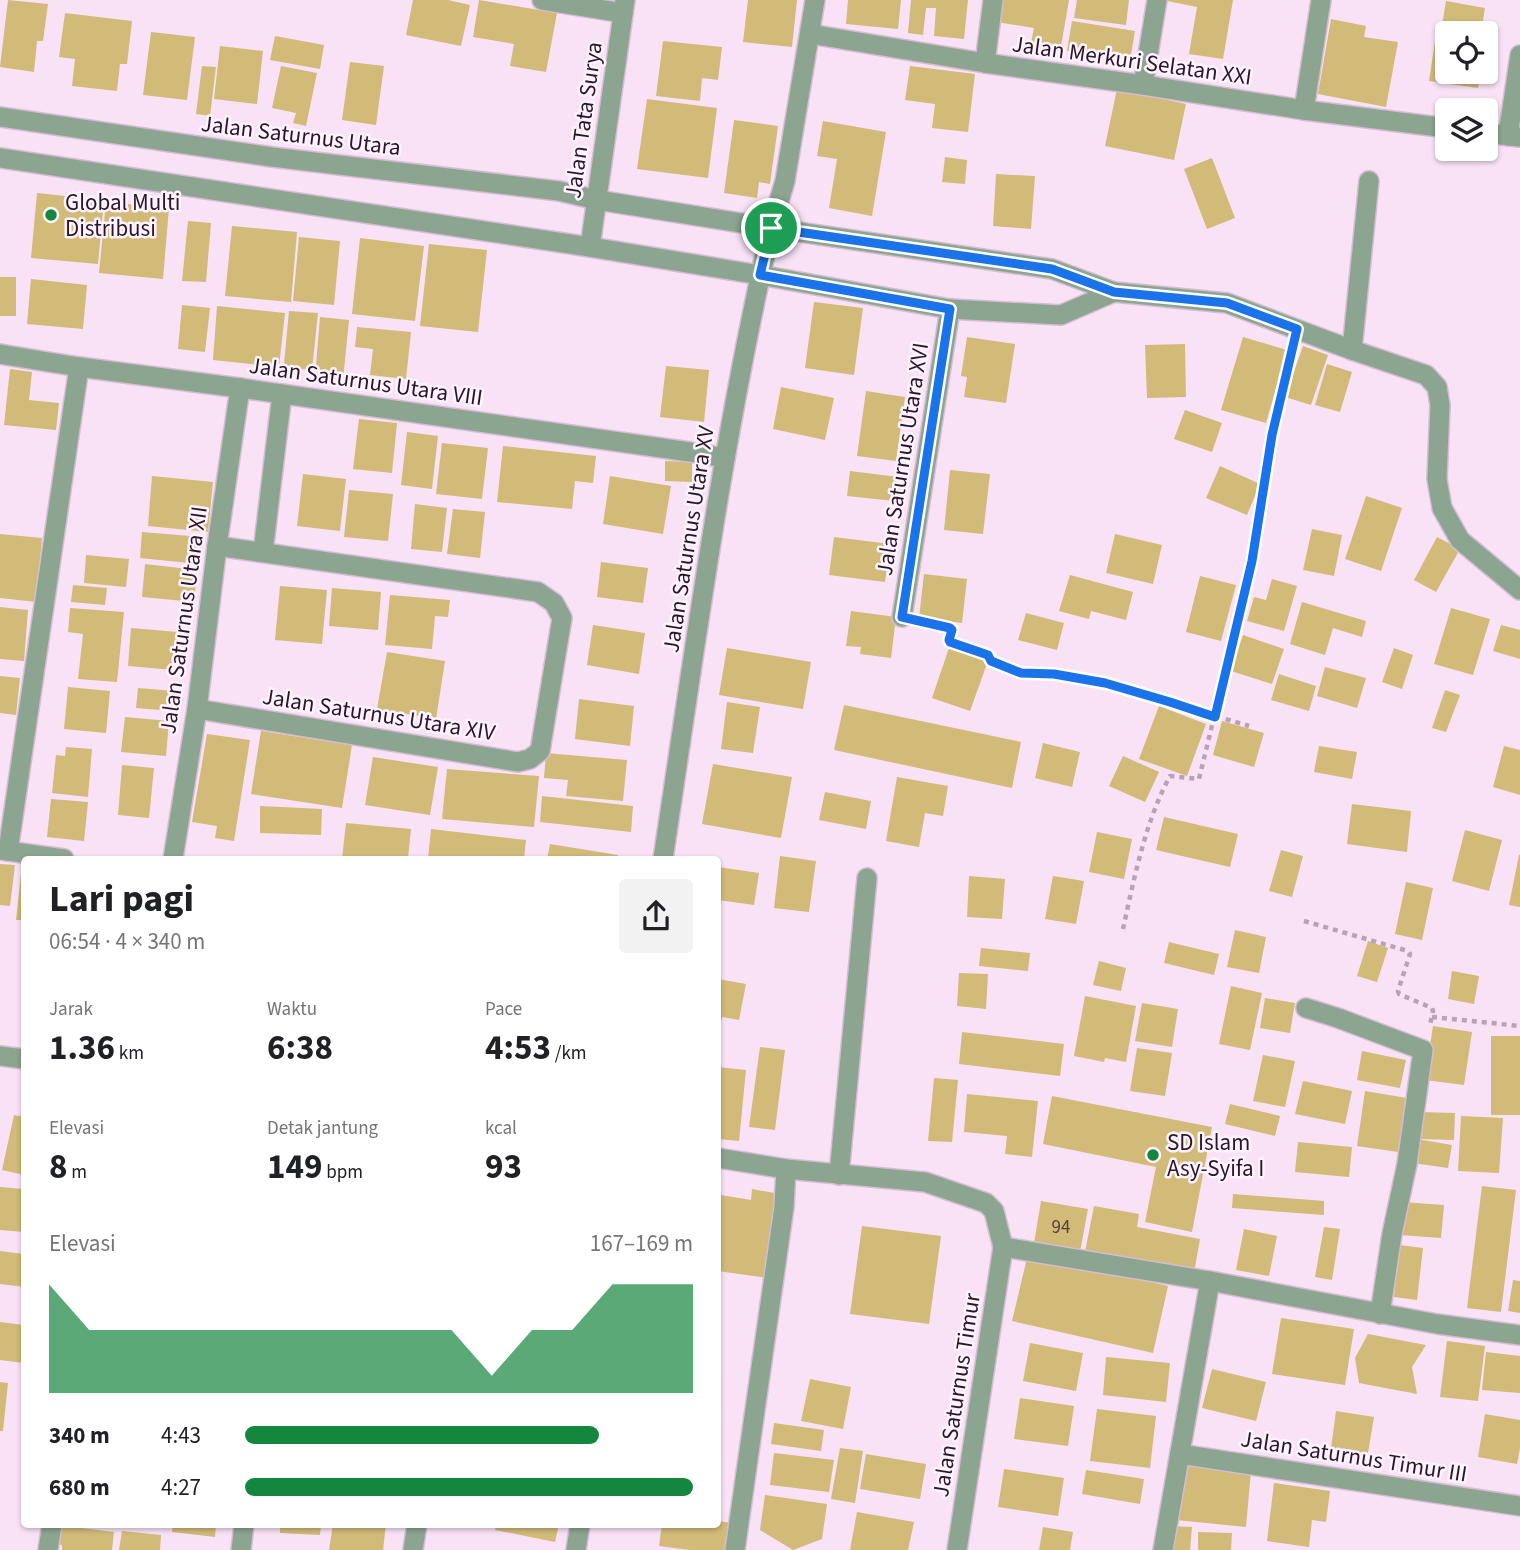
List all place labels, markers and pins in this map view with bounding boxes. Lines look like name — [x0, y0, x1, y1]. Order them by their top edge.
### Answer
place label: Global Multi Distribusi — [65, 186, 181, 245]
pin — [741, 198, 801, 258]
marker: Global Multi Distribusi — [43, 207, 59, 223]
place label: SD Islam Asy-Syifa I — [1167, 1126, 1264, 1185]
marker: SD Islam Asy-Syifa I — [1145, 1147, 1161, 1163]

